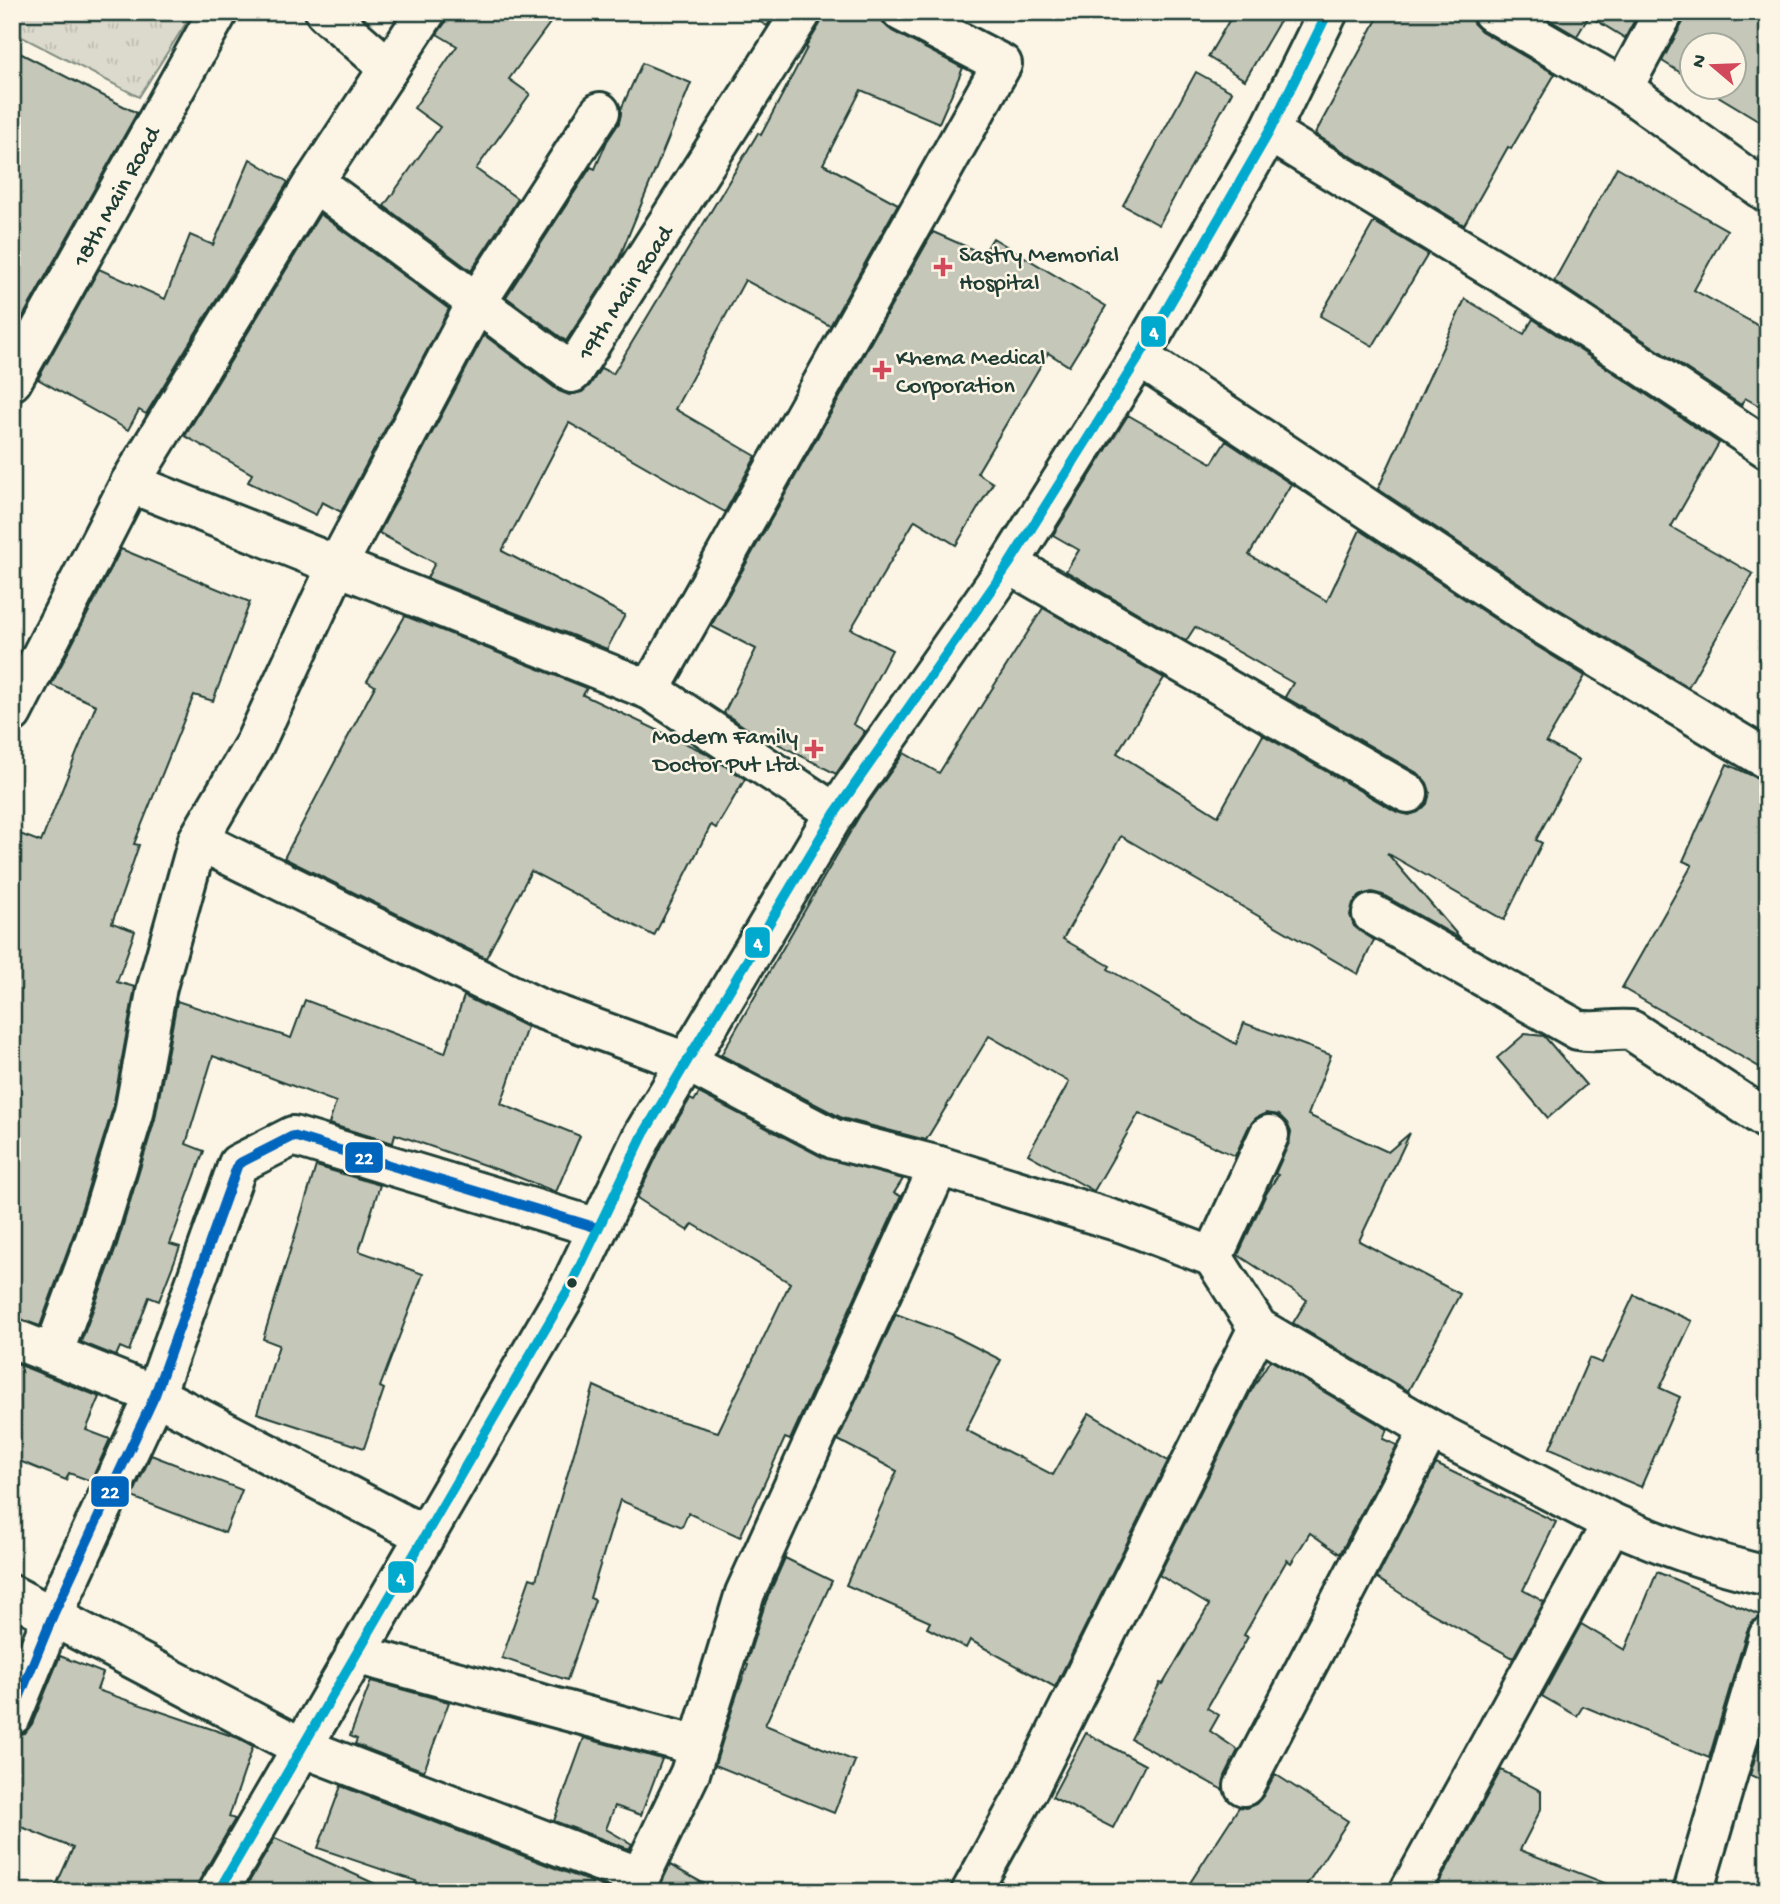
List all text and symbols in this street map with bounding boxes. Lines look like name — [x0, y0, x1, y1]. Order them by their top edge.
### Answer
north arrow — [1678, 32, 1748, 102]
text: N — [1687, 52, 1713, 71]
street label: 18th Main Road — [67, 121, 169, 274]
street label: 19th Main Road — [572, 219, 682, 368]
place label: Sastry Memorial Hospital — [959, 242, 1119, 299]
marker: Sastry Memorial Hospital — [933, 257, 953, 277]
line badge: 4 — [1140, 315, 1167, 348]
text: 4 — [1149, 323, 1160, 346]
place label: Khema Medical Corporation — [896, 345, 1046, 402]
marker: Khema Medical Corporation — [874, 362, 890, 378]
place label: Modern Family Doctor Pvt Ltd — [651, 724, 800, 781]
marker: Modern Family Doctor Pvt Ltd — [804, 739, 824, 759]
line badge: 4 — [744, 926, 771, 959]
text: 4 — [753, 934, 764, 957]
line badge: 22 — [344, 1141, 384, 1174]
text: 22 — [355, 1149, 374, 1172]
unlabelled marker — [565, 1276, 579, 1290]
line badge: 22 — [90, 1475, 130, 1508]
text: 22 — [101, 1483, 120, 1506]
line badge: 4 — [387, 1560, 415, 1594]
text: 4 — [396, 1569, 407, 1592]

